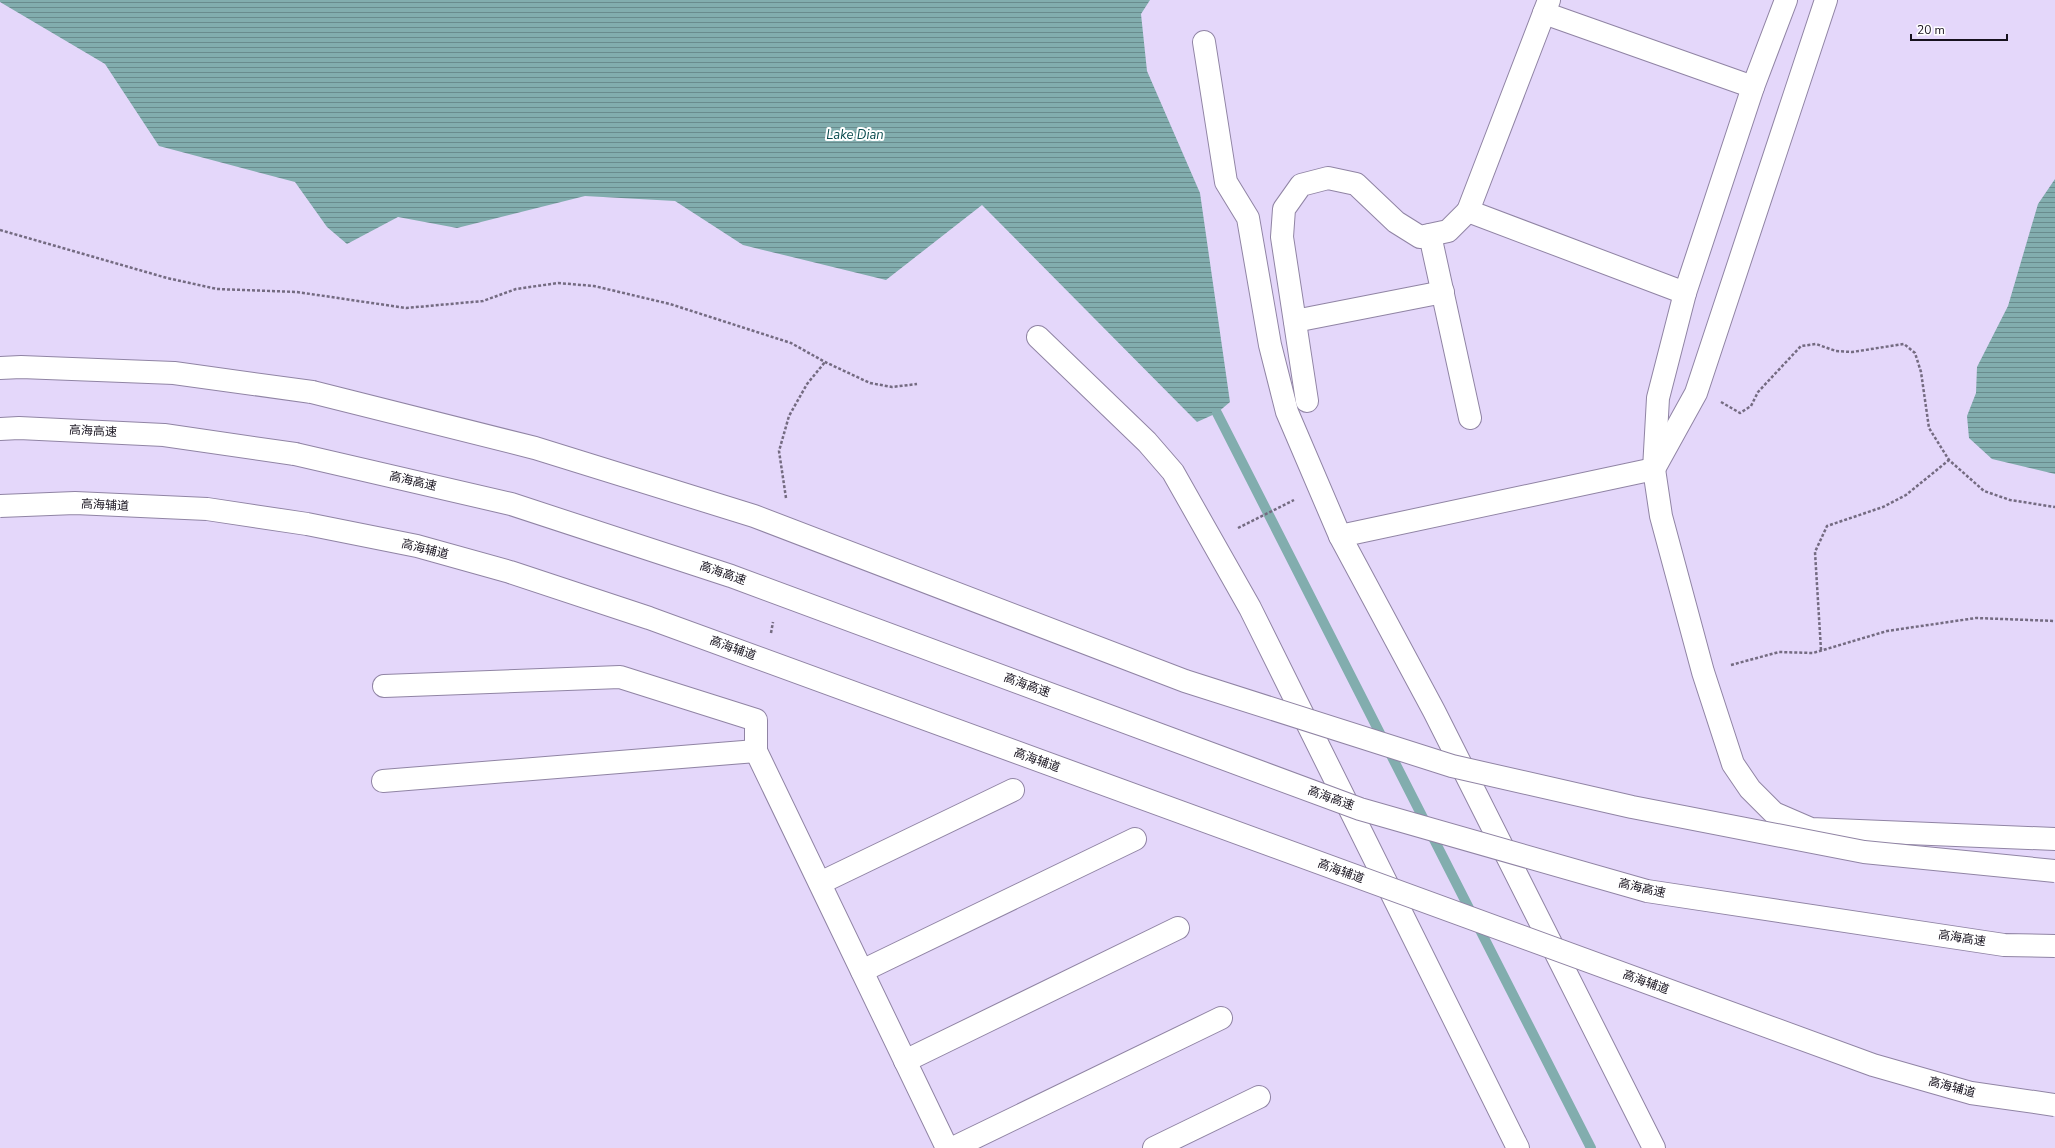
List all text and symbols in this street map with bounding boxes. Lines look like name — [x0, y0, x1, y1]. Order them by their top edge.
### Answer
scale bar — [1911, 16, 2007, 42]
text: 20 m — [1917, 22, 1945, 38]
water label: Lake Dian — [826, 126, 884, 144]
street label: 高海高速 — [69, 422, 117, 440]
street label: 高海高速 — [388, 468, 438, 494]
street label: 高海辅道 — [81, 496, 129, 514]
street label: 高海辅道 — [400, 535, 450, 563]
street label: 高海高速 — [698, 558, 748, 588]
street label: 高海辅道 — [708, 632, 758, 664]
street label: 高海高速 — [1002, 669, 1052, 701]
street label: 高海辅道 — [1012, 744, 1062, 776]
street label: 高海高速 — [1306, 782, 1356, 814]
street label: 高海辅道 — [1316, 855, 1366, 887]
street label: 高海高速 — [1617, 875, 1667, 901]
street label: 高海高速 — [1937, 926, 1987, 950]
street label: 高海辅道 — [1621, 966, 1671, 998]
street label: 高海辅道 — [1927, 1073, 1977, 1101]

